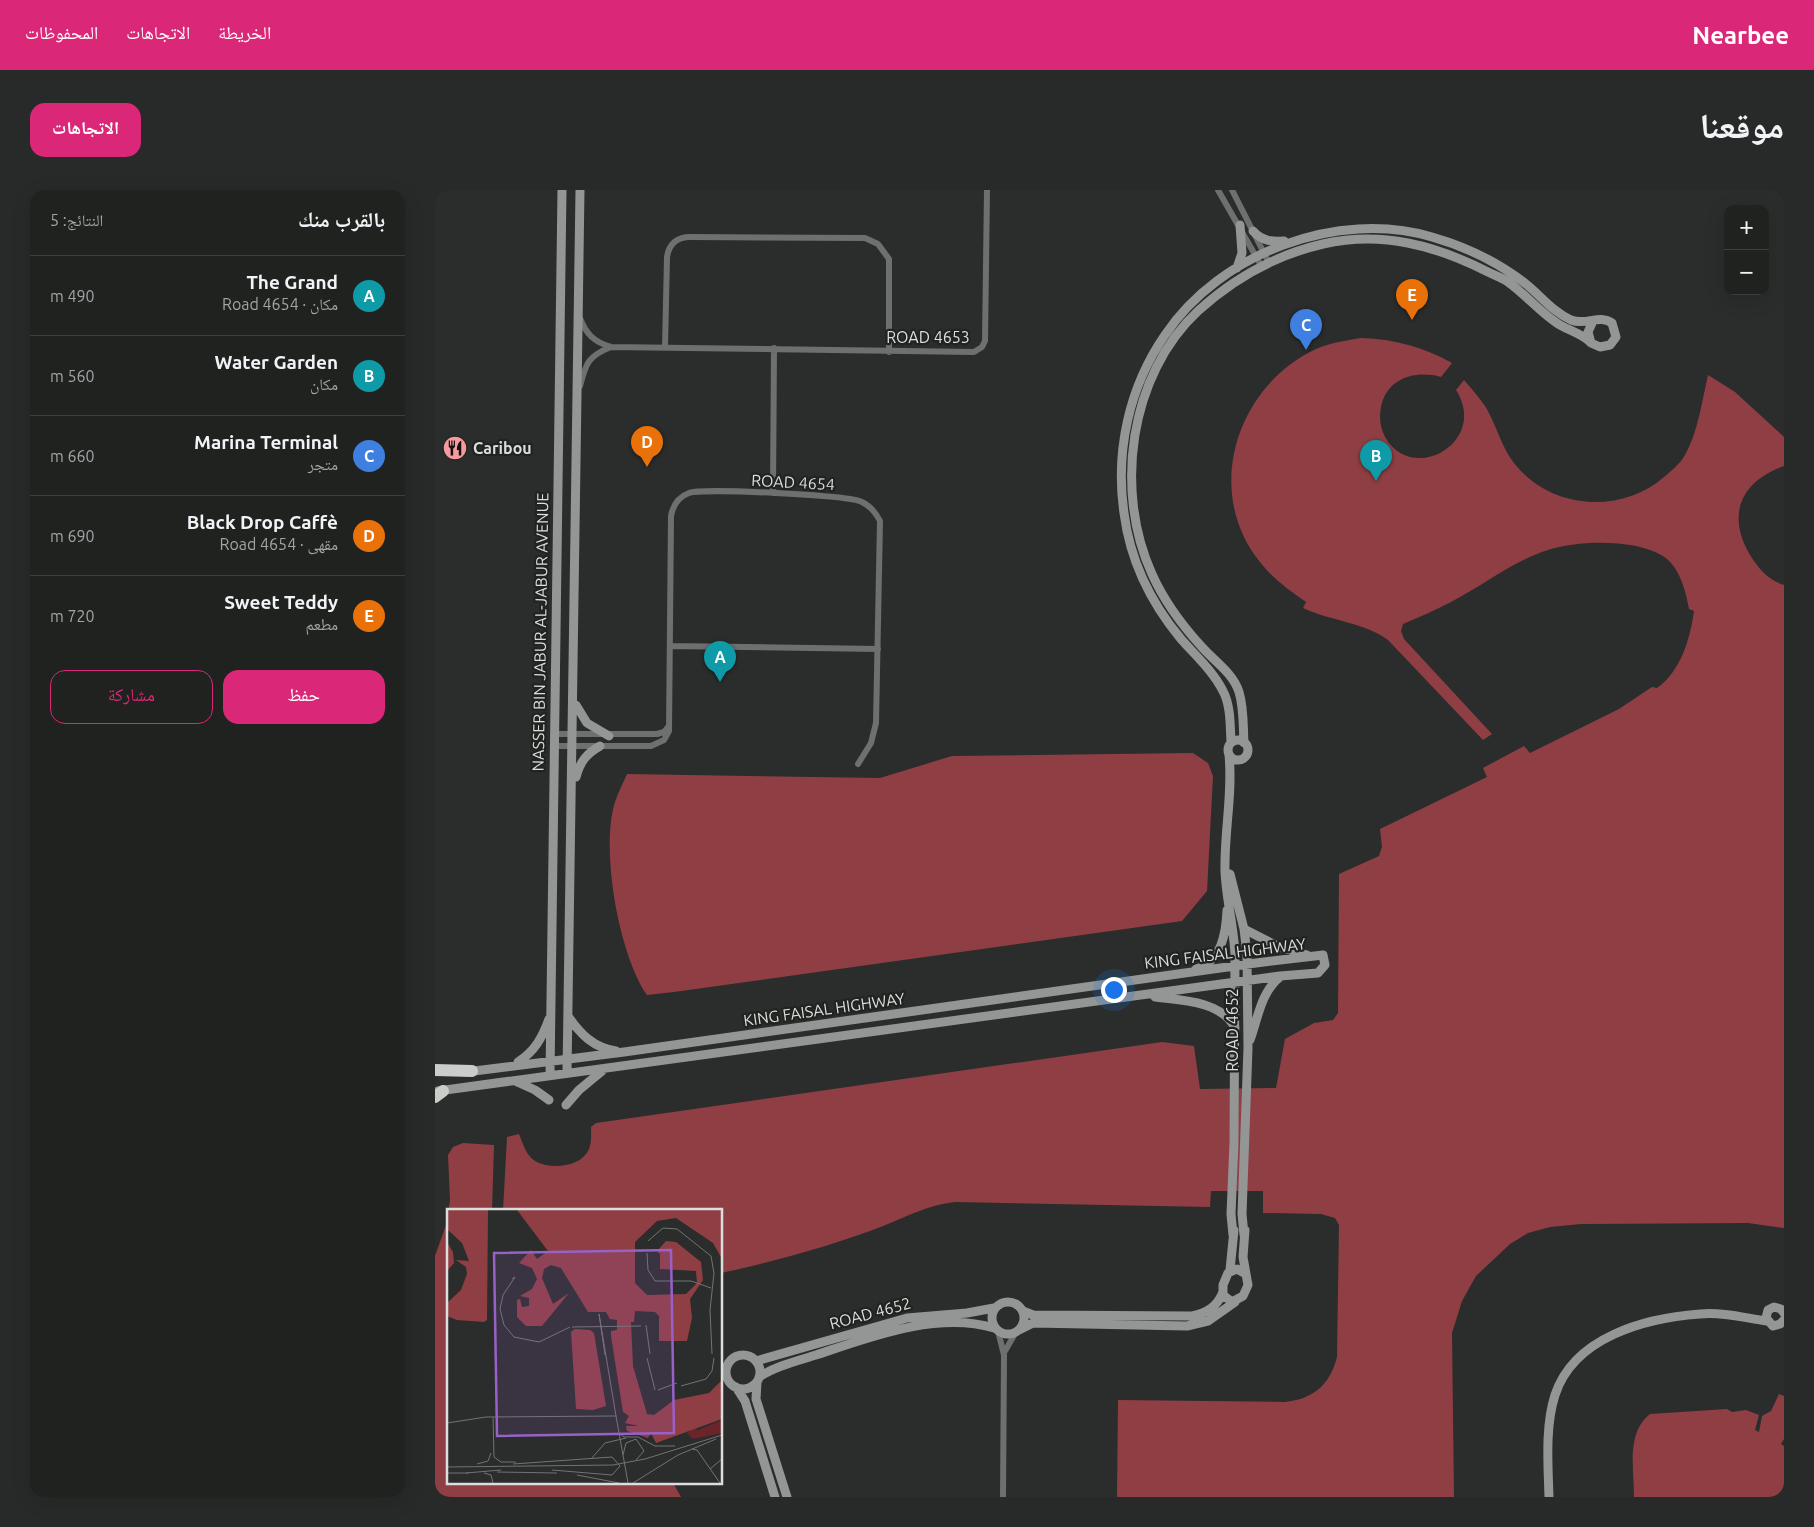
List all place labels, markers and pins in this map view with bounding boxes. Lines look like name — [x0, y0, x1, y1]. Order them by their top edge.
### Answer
pin: E — [1396, 279, 1428, 320]
pin: C — [1290, 309, 1322, 350]
pin: D — [631, 426, 663, 467]
restaurant icon: Caribou — [442, 435, 468, 461]
place label: Caribou — [473, 439, 532, 457]
pin: B — [1360, 440, 1392, 481]
pin: A — [704, 641, 736, 682]

